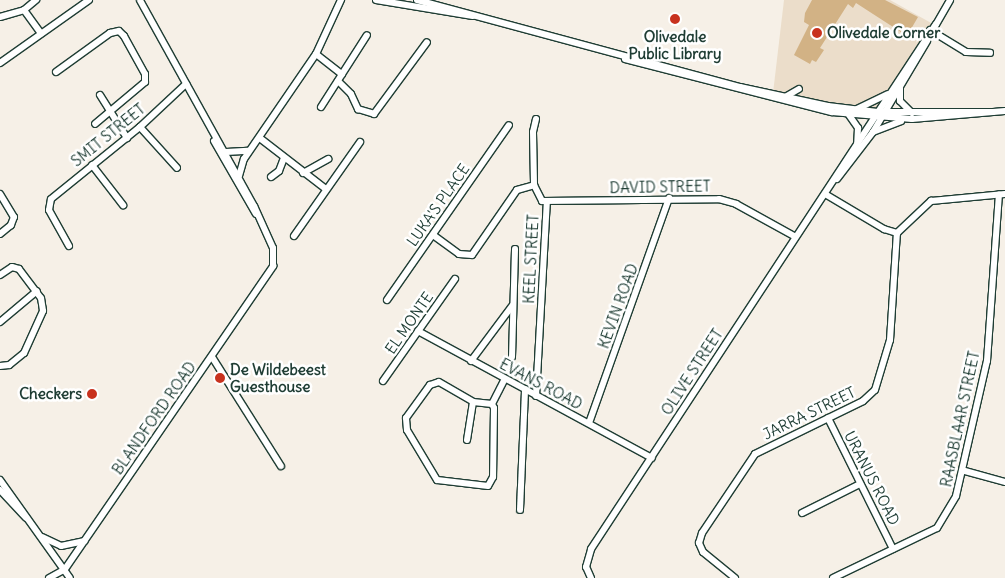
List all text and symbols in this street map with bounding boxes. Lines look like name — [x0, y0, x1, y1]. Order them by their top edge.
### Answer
marker: Olivedale Public Library — [669, 13, 681, 25]
place label: Olivedale Corner — [827, 24, 940, 42]
place label: Olivedale Public Library — [629, 27, 721, 62]
marker: Olivedale Corner — [811, 27, 823, 39]
street label: SMIT STREET — [68, 100, 148, 170]
street label: LUKA'S PLACE — [403, 160, 473, 250]
street label: DAVID STREET — [609, 177, 711, 197]
street label: KEEL STREET — [520, 214, 542, 304]
street label: KEVIN ROAD — [594, 261, 642, 351]
street label: EL MONTE — [381, 289, 437, 357]
street label: OLIVE STREET — [657, 326, 727, 418]
street label: RAASBLAAR STREET — [937, 349, 983, 489]
street label: EVANS ROAD — [497, 355, 585, 413]
street label: BLANDFORD ROAD — [108, 358, 200, 478]
place label: De Wildebeest Guesthouse — [230, 360, 326, 395]
marker: De Wildebeest Guesthouse — [214, 372, 226, 384]
street label: JARRA STREET — [760, 383, 858, 443]
place label: Checkers — [19, 385, 82, 403]
marker: Checkers — [86, 388, 98, 400]
street label: URANUS ROAD — [841, 428, 903, 528]

